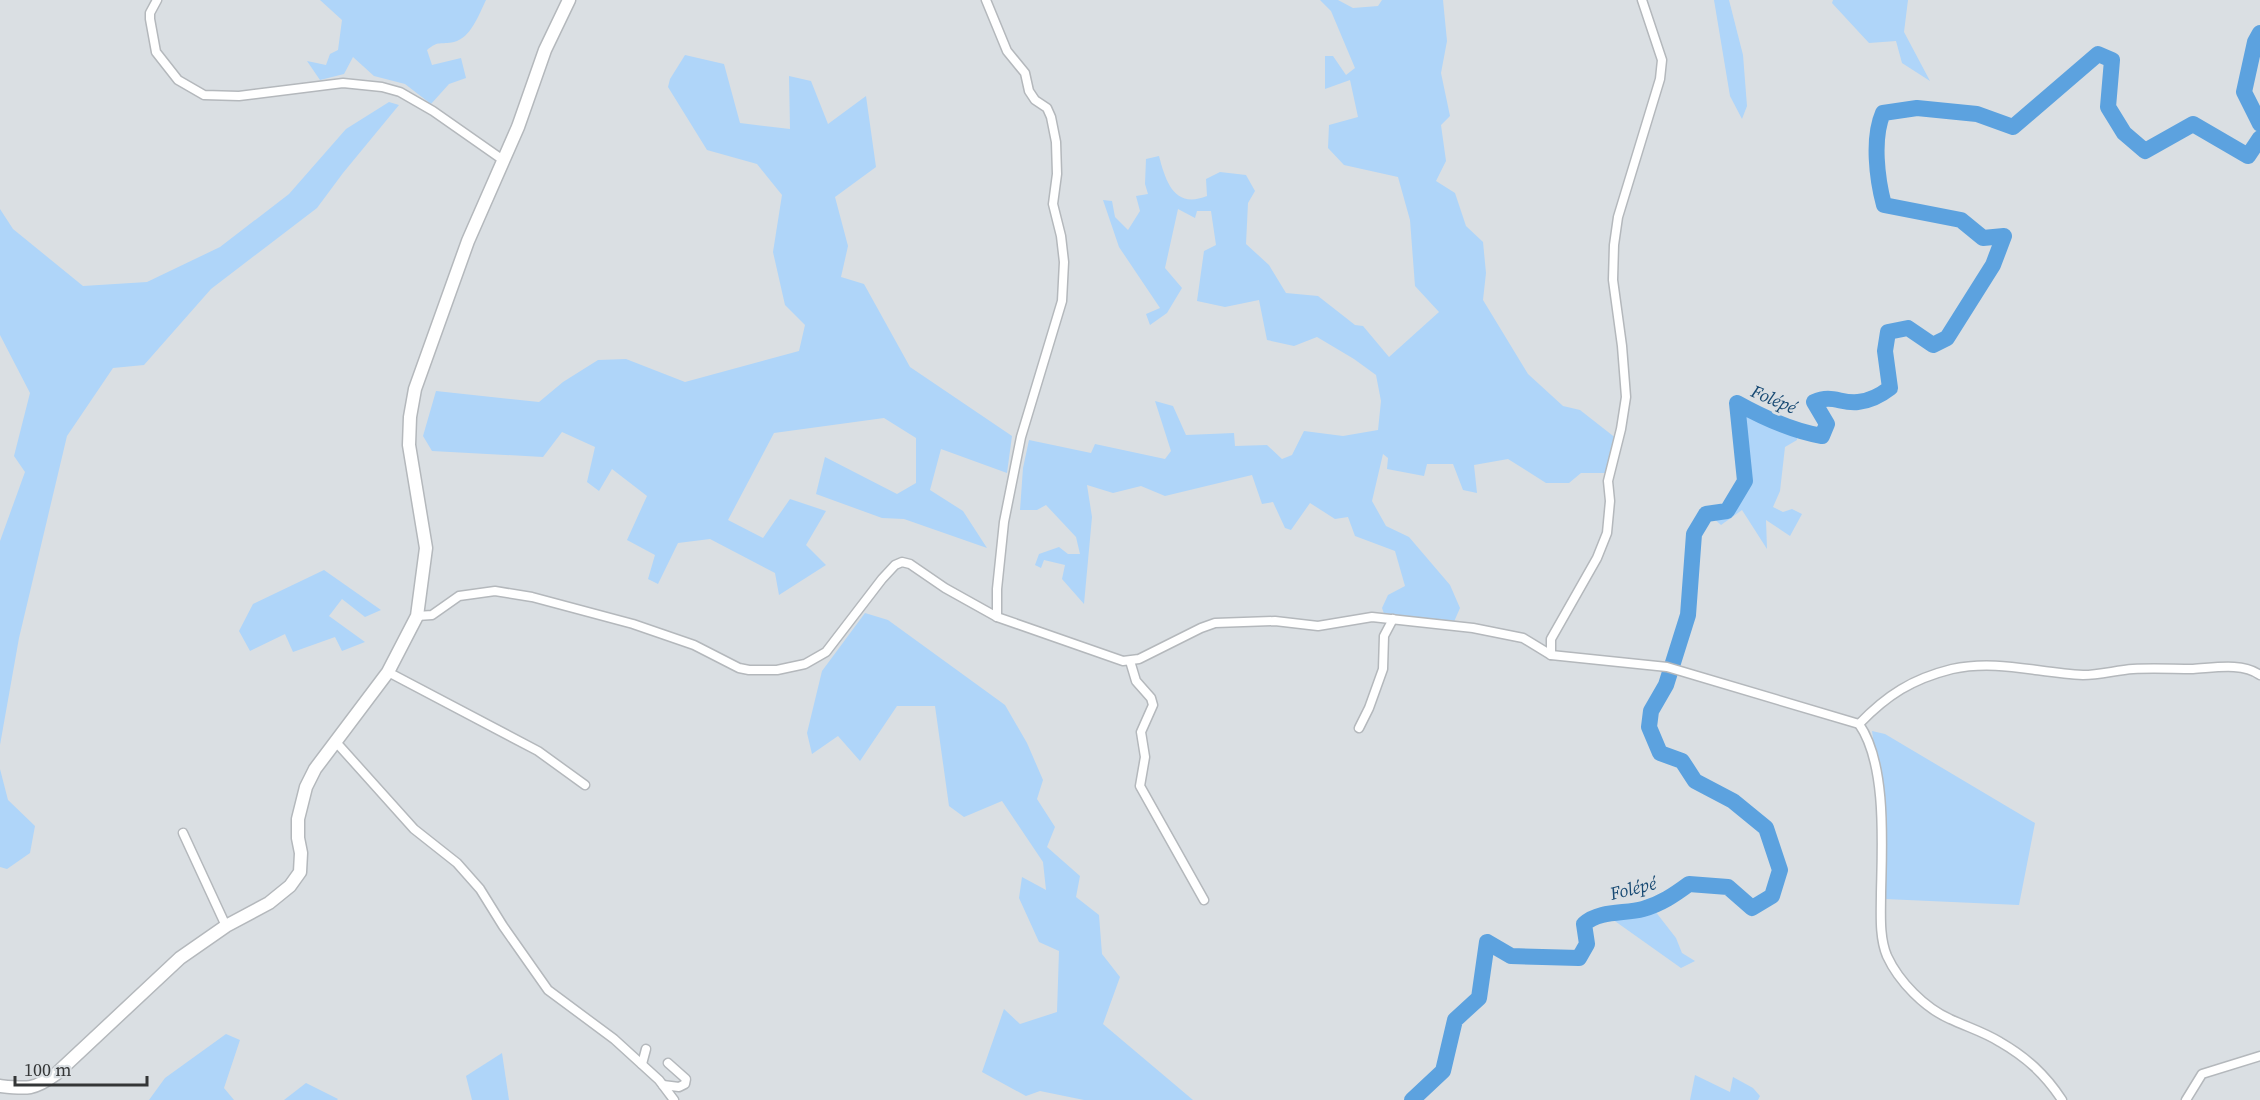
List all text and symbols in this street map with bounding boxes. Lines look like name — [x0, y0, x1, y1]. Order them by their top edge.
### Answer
water label: Folépé — [1747, 378, 1802, 420]
water label: Folépé — [1606, 870, 1660, 906]
scale bar — [15, 1049, 147, 1087]
text: 100 m — [24, 1057, 71, 1082]

